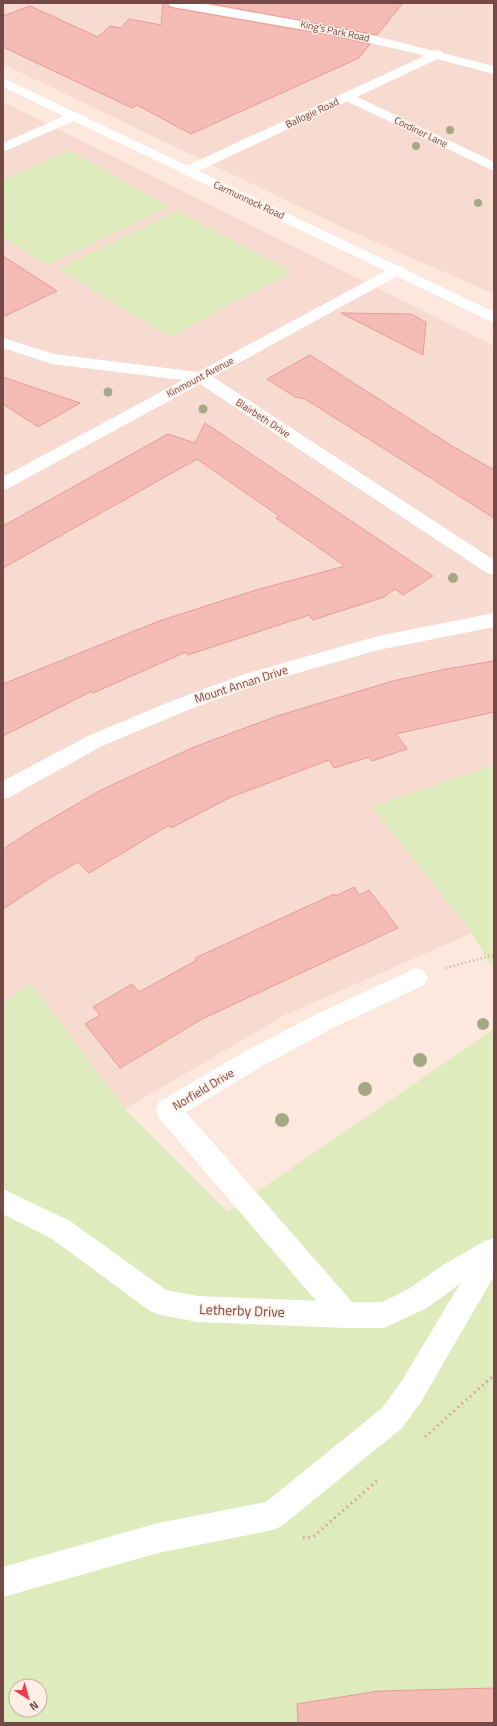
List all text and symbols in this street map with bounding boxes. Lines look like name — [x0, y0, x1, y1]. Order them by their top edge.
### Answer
street label: King's Park Road — [299, 16, 371, 46]
street label: Ballogie Road — [283, 94, 341, 132]
street label: Cordiner Lane — [392, 113, 450, 151]
street label: Carmunnock Road — [211, 177, 287, 223]
street label: Kinmount Avenue — [164, 353, 236, 401]
street label: Blairbeth Drive — [233, 395, 293, 441]
street label: Mount Annan Drive — [192, 660, 290, 708]
street label: Norfield Drive — [168, 1063, 238, 1115]
street label: Letherby Drive — [199, 1298, 285, 1322]
north arrow — [8, 1678, 48, 1718]
text: N — [26, 1697, 42, 1715]

